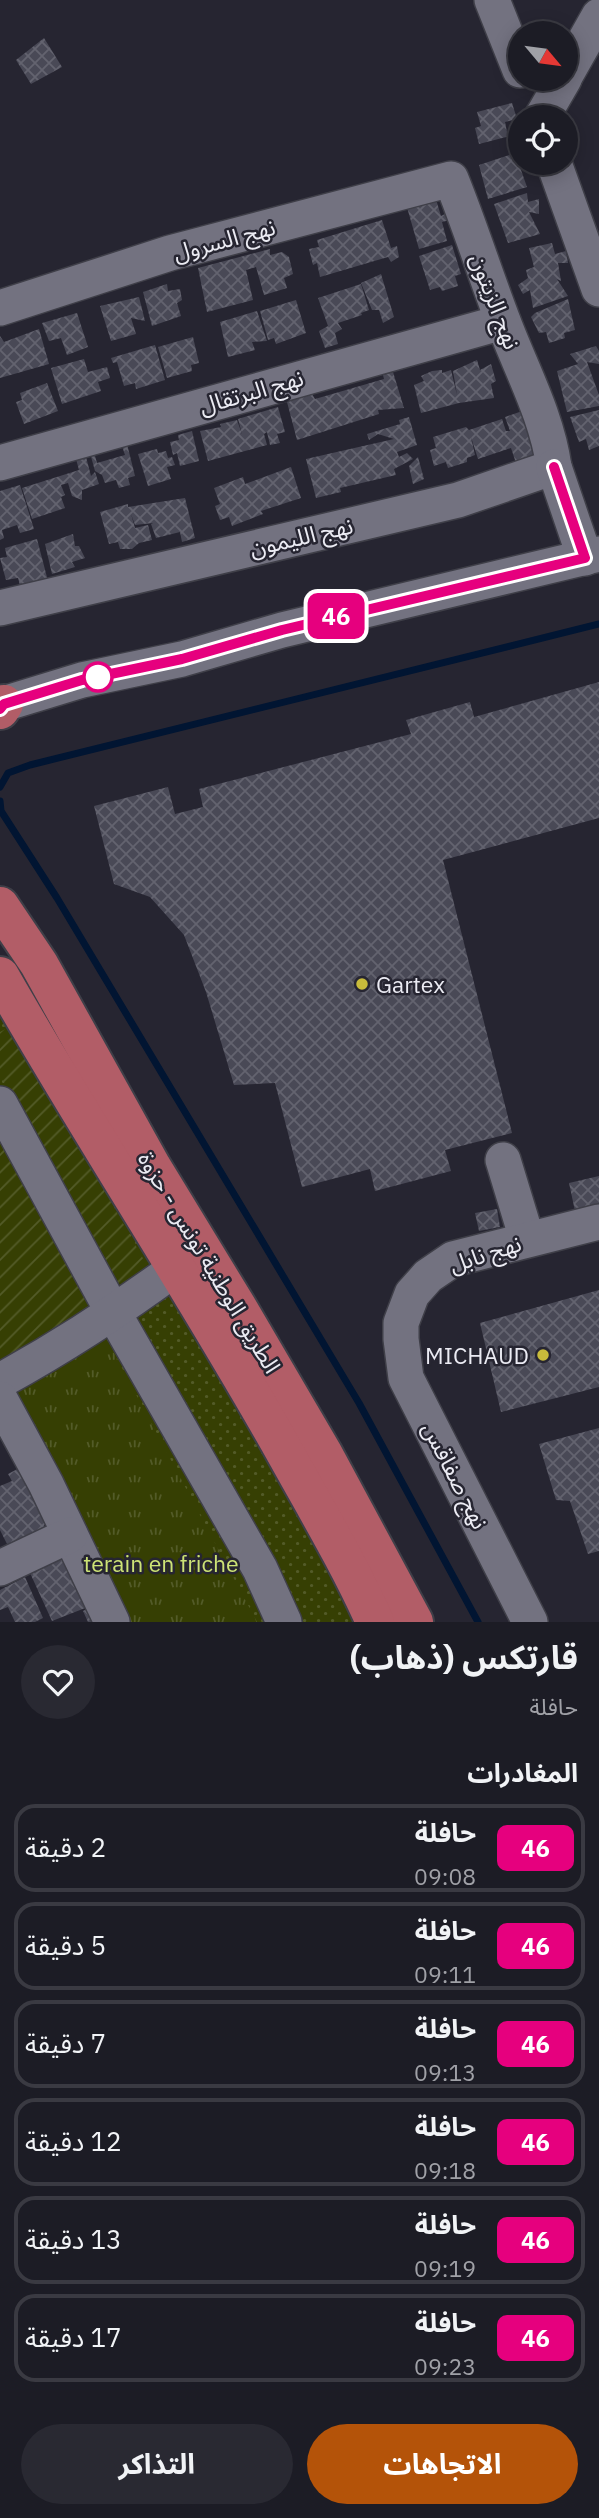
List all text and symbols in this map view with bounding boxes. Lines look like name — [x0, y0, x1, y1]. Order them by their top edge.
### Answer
north arrow — [508, 21, 578, 91]
map controls — [508, 21, 578, 175]
button: locate — [508, 105, 578, 175]
street label: نهج السرول — [170, 211, 279, 270]
street label: نهج الزيتون — [461, 249, 528, 354]
street label: نهج البرتقال — [195, 362, 307, 423]
street label: نهج الليمون — [246, 510, 356, 565]
line badge: 46 — [304, 593, 368, 639]
text: 46 — [322, 600, 350, 632]
unlabelled marker — [83, 662, 113, 692]
place label: Gartex — [376, 969, 445, 999]
marker: Gartex — [354, 976, 370, 992]
street label: الطريق الوطنية تونس - حزوة — [132, 1146, 288, 1378]
street label: نهج نابل — [445, 1227, 526, 1282]
place label: MICHAUD — [425, 1340, 529, 1370]
marker: MICHAUD — [535, 1347, 551, 1363]
street label: نهج صفاقس — [414, 1416, 496, 1535]
park label: terain en friche — [83, 1548, 239, 1578]
text: قارتكس (ذهاب) — [350, 1635, 578, 1678]
button: heart — [21, 1645, 95, 1719]
text: حافلة — [529, 1691, 578, 1721]
text: المغادرات — [467, 1755, 578, 1789]
text: حافلة — [415, 1815, 476, 1849]
text: 2 دقيقة — [25, 1830, 106, 1864]
text: 46 — [521, 1832, 550, 1864]
text: 09:08 — [414, 1861, 476, 1891]
text: حافلة — [415, 1913, 476, 1947]
text: 5 دقيقة — [25, 1928, 106, 1962]
text: 46 — [521, 1930, 550, 1962]
text: 09:11 — [414, 1959, 476, 1989]
text: حافلة — [415, 2011, 476, 2045]
text: 7 دقيقة — [25, 2026, 106, 2060]
text: 46 — [521, 2028, 550, 2060]
text: 09:13 — [414, 2057, 476, 2087]
text: حافلة — [415, 2109, 476, 2143]
text: 12 دقيقة — [25, 2124, 122, 2158]
text: 46 — [521, 2126, 550, 2158]
text: 09:18 — [414, 2155, 476, 2185]
text: حافلة — [415, 2207, 476, 2241]
text: 13 دقيقة — [25, 2222, 122, 2256]
text: 46 — [521, 2224, 550, 2256]
text: 09:19 — [414, 2253, 476, 2283]
text: حافلة — [415, 2305, 476, 2339]
text: 17 دقيقة — [25, 2320, 122, 2354]
text: 46 — [521, 2322, 550, 2354]
text: 09:23 — [414, 2351, 476, 2381]
button: التذاكر — [21, 2424, 293, 2504]
button: الاتجاهات — [307, 2424, 578, 2504]

